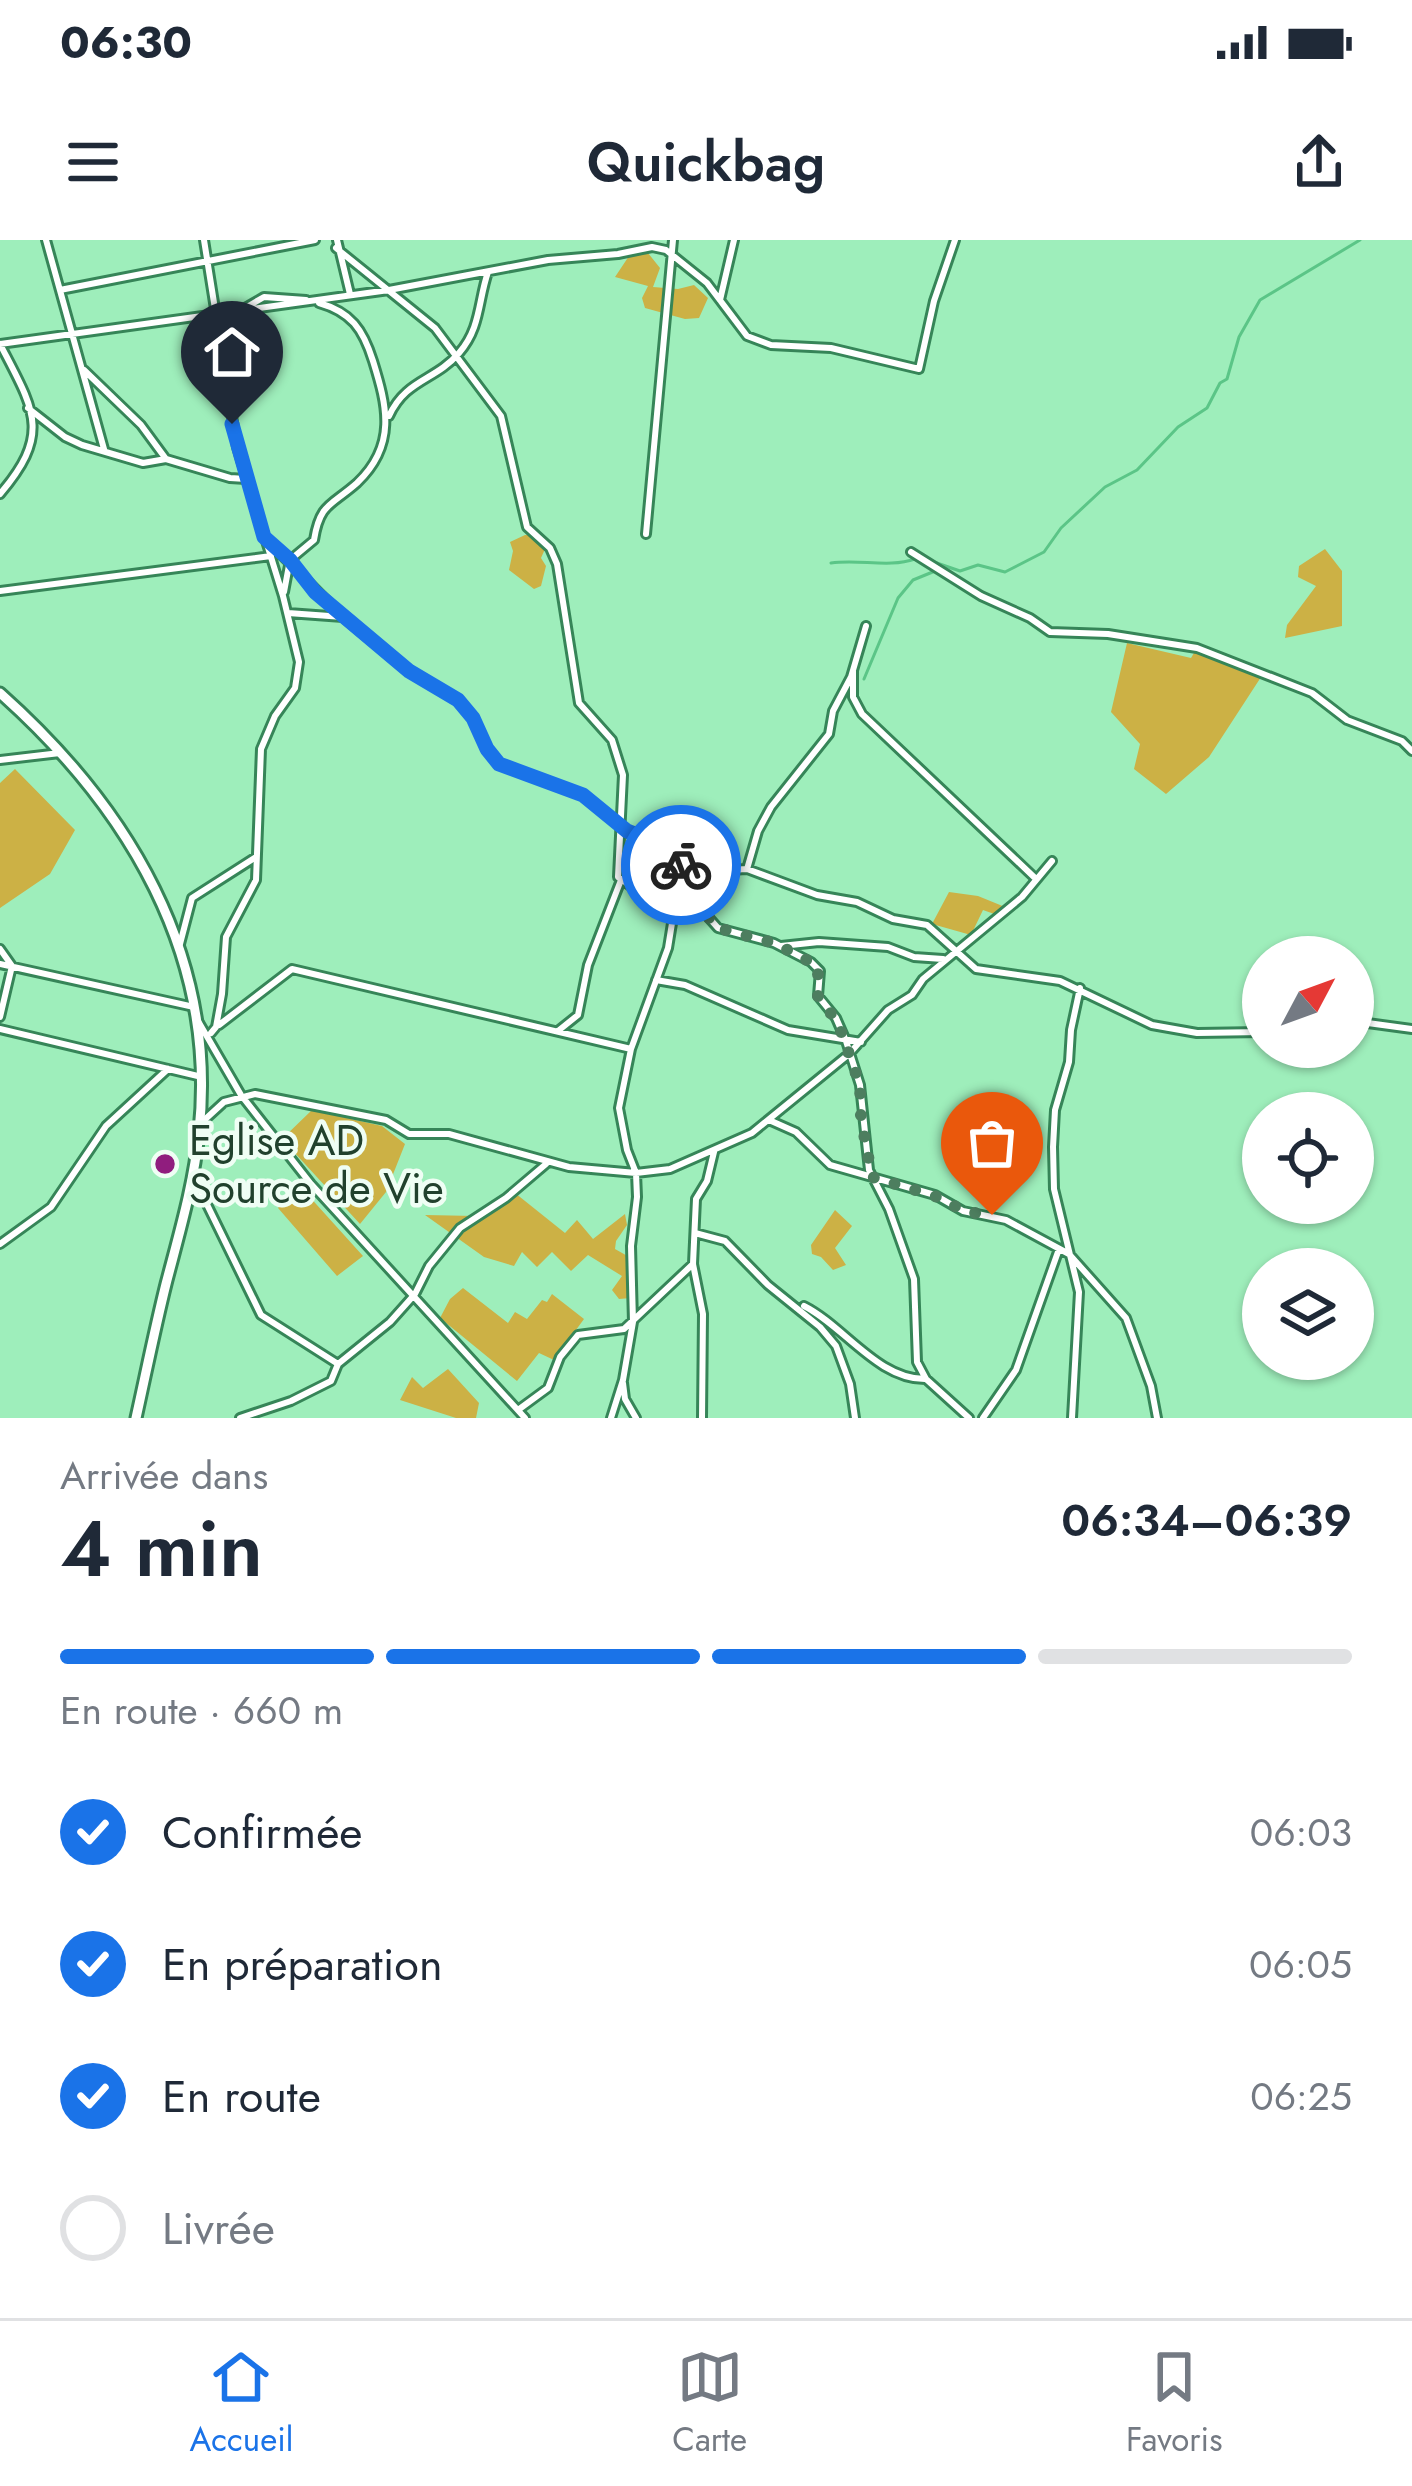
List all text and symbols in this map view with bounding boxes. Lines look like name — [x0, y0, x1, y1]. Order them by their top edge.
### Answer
text: 06:30 — [60, 10, 192, 75]
text: Quickbag — [587, 123, 825, 201]
icon: menu — [60, 129, 126, 195]
icon: share — [1286, 129, 1352, 195]
pin — [181, 301, 283, 424]
icon: home — [199, 319, 265, 385]
courier — [621, 805, 741, 925]
icon: bike — [648, 832, 714, 898]
north arrow — [1242, 936, 1374, 1068]
map controls — [1242, 936, 1374, 1380]
pin — [941, 1092, 1043, 1215]
button: locate — [1242, 1092, 1374, 1224]
place label: Eglise AD Source de Vie — [189, 1110, 444, 1219]
icon: bag — [959, 1110, 1025, 1176]
marker: Eglise AD Source de Vie — [152, 1151, 178, 1177]
button: layers — [1242, 1248, 1374, 1380]
text: Arrivée dans — [60, 1447, 268, 1504]
text: 06:34–06:39 — [1061, 1488, 1352, 1553]
text: 4 min — [60, 1493, 263, 1605]
text: En route · 660 m — [60, 1682, 343, 1739]
icon: check — [60, 1799, 126, 1865]
text: Confirmée — [162, 1800, 362, 1865]
text: 06:03 — [1250, 1804, 1352, 1861]
icon: check — [60, 1931, 126, 1997]
text: En préparation — [162, 1932, 443, 1997]
text: 06:05 — [1249, 1936, 1352, 1993]
icon: check — [60, 2063, 126, 2129]
text: En route — [162, 2064, 321, 2129]
text: 06:25 — [1250, 2068, 1352, 2125]
text: Livrée — [162, 2196, 275, 2261]
tab: Accueil — [189, 2344, 293, 2463]
tab: Carte — [672, 2344, 747, 2463]
tab: Favoris — [1126, 2344, 1222, 2463]

